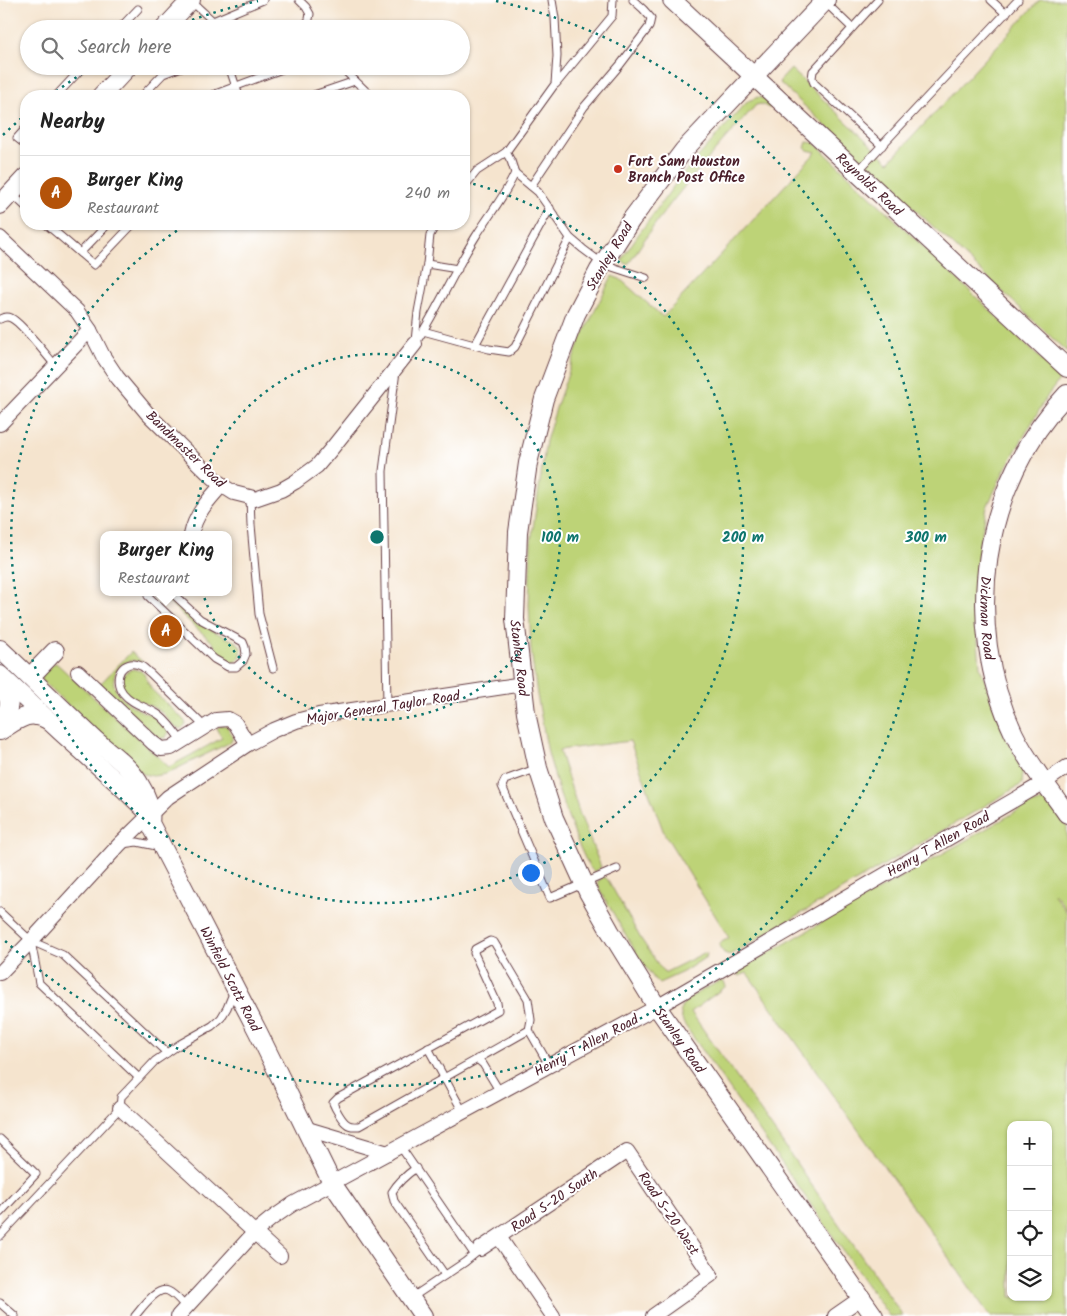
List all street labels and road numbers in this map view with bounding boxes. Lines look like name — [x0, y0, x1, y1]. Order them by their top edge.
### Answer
street label: Reynolds Road — [830, 148, 908, 222]
street label: Stanley Road — [581, 217, 640, 295]
street label: Bandmaster Road — [140, 406, 231, 494]
street label: Dickman Road — [973, 575, 1000, 663]
street label: Stanley Road — [503, 618, 534, 698]
street label: Major General Taylor Road — [305, 685, 463, 731]
street label: Henry T Allen Road — [883, 806, 995, 883]
street label: Winfield Scott Road — [193, 923, 267, 1037]
street label: Stanley Road — [648, 1003, 711, 1079]
street label: Henry T Allen Road — [530, 1008, 644, 1083]
street label: Road S-20 South — [506, 1163, 603, 1238]
street label: Road S-20 West — [632, 1167, 705, 1260]

